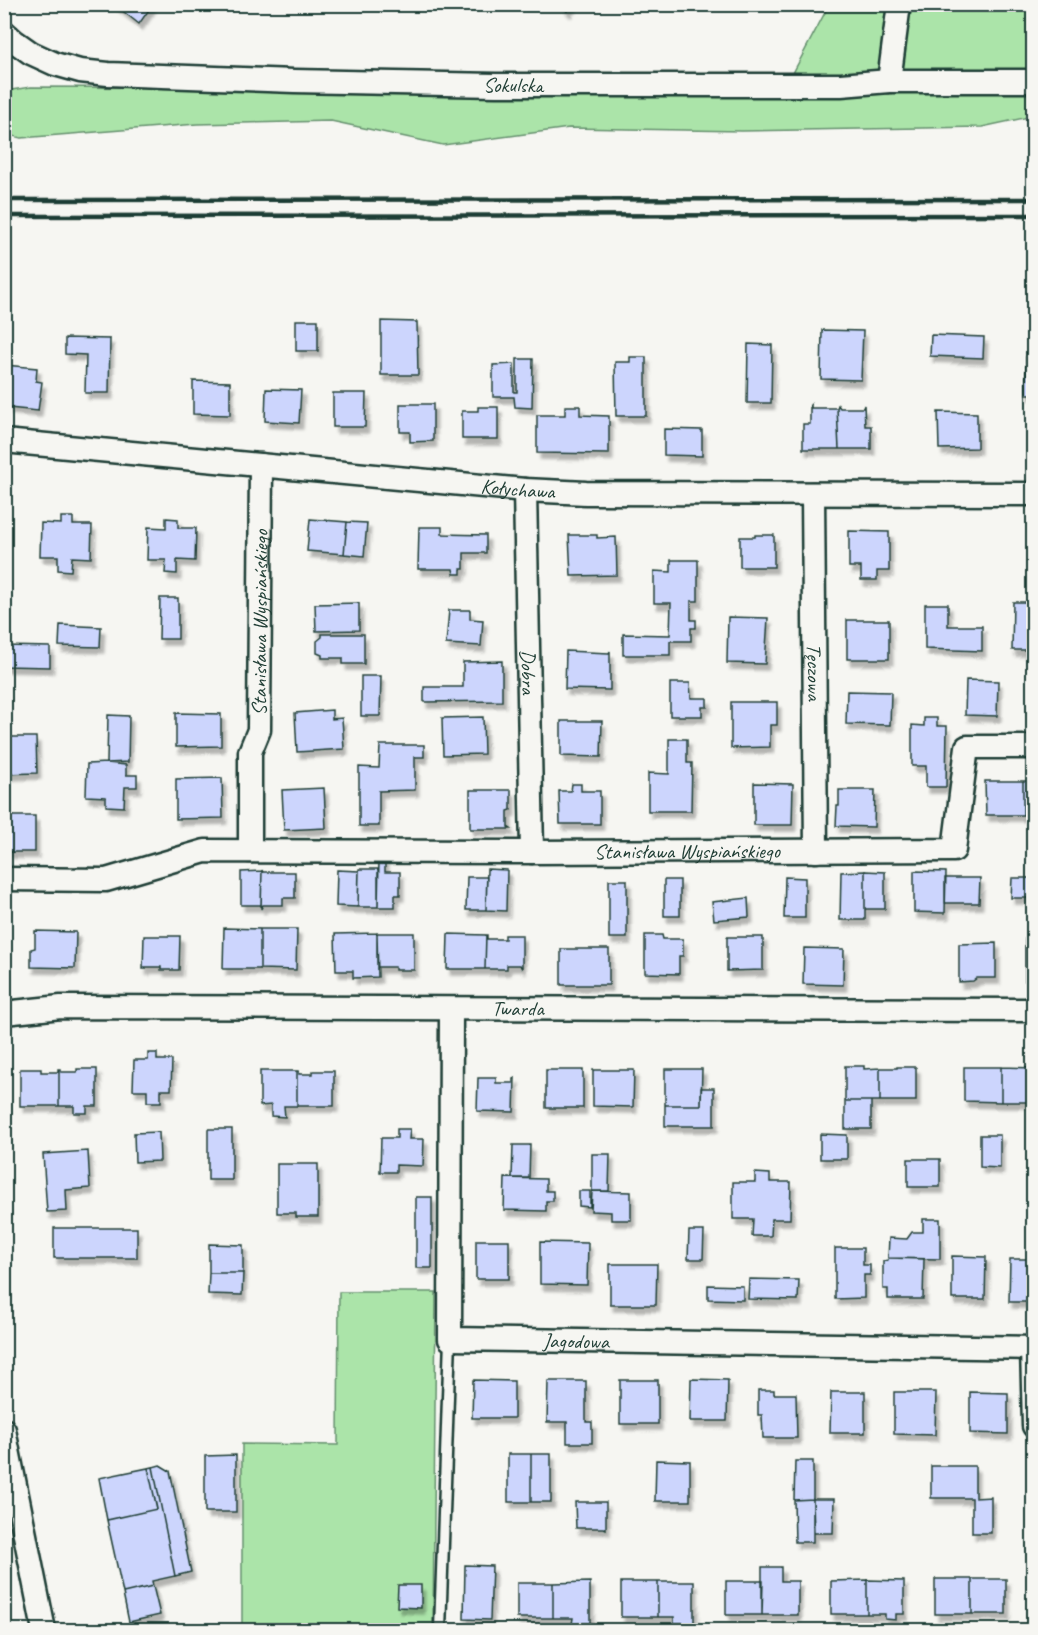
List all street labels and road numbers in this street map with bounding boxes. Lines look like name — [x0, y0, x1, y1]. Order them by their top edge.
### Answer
street label: Sokulska — [483, 72, 545, 98]
street label: Kołychawa — [480, 473, 557, 505]
street label: Stanisława Wyspiańskiego — [246, 528, 274, 716]
street label: Tęczowa — [801, 643, 828, 702]
street label: Dobra — [515, 649, 542, 696]
street label: Stanisława Wyspiańskiego — [594, 838, 781, 865]
street label: Twarda — [492, 995, 545, 1021]
street label: Jagodowa — [542, 1327, 611, 1354]

